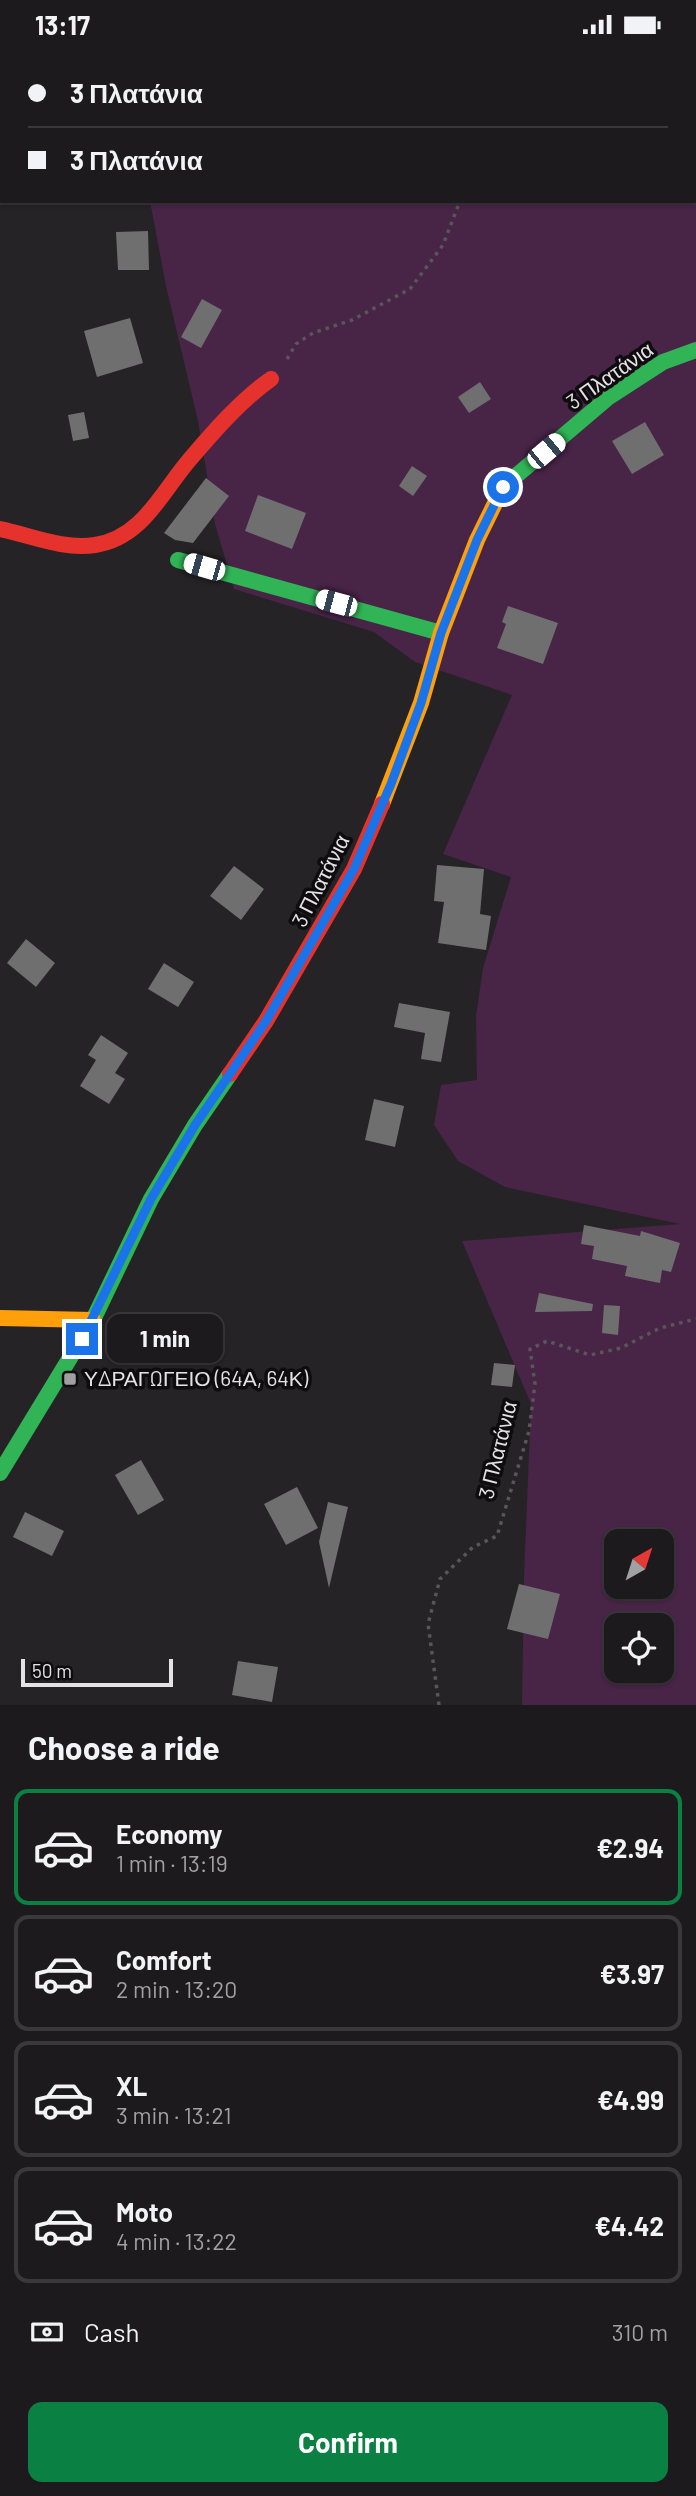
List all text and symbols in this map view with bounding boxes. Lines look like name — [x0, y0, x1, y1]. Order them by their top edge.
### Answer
text: 13:17 — [35, 9, 90, 40]
text: 3 Πλατάνια — [70, 77, 203, 108]
text: 3 Πλατάνια — [70, 144, 203, 175]
street label: 3 Πλατάνια — [561, 336, 657, 414]
car — [524, 429, 569, 473]
route start — [487, 471, 519, 503]
car — [181, 551, 228, 583]
car — [313, 587, 360, 619]
street label: 3 Πλατάνια — [286, 830, 353, 931]
callout: 1 min — [106, 1315, 222, 1363]
route end — [66, 1323, 98, 1355]
text: 1 min — [140, 1324, 190, 1352]
place label: ΥΔΡΑΓΩΓΕΙΟ (64Α, 64Κ) — [84, 1365, 309, 1390]
marker: ΥΔΡΑΓΩΓΕΙΟ (64Α, 64Κ) — [62, 1371, 78, 1387]
street label: 3 Πλατάνια — [472, 1398, 521, 1501]
north arrow — [604, 1529, 674, 1599]
map controls — [604, 1529, 674, 1683]
button: locate — [604, 1613, 674, 1683]
scale bar — [21, 1656, 173, 1688]
text: 50 m — [32, 1659, 72, 1682]
text: Choose a ride — [28, 1728, 220, 1766]
icon: car — [32, 1816, 95, 1879]
text: Economy — [116, 1818, 222, 1849]
text: €2.94 — [596, 1832, 664, 1863]
text: 1 min · 13:19 — [116, 1849, 228, 1877]
icon: car — [32, 1942, 95, 2005]
text: Comfort — [116, 1944, 212, 1975]
text: €3.97 — [600, 1958, 664, 1989]
text: 2 min · 13:20 — [116, 1975, 237, 2003]
icon: car — [32, 2068, 95, 2131]
text: XL — [116, 2070, 147, 2101]
text: €4.99 — [597, 2084, 664, 2115]
text: 3 min · 13:21 — [116, 2101, 232, 2129]
icon: car — [32, 2194, 95, 2257]
text: Moto — [116, 2196, 173, 2227]
text: €4.42 — [594, 2210, 664, 2241]
text: 4 min · 13:22 — [116, 2227, 237, 2255]
icon: cash — [28, 2313, 66, 2351]
text: Cash — [84, 2316, 139, 2347]
text: 310 m — [612, 2318, 668, 2346]
button: Confirm — [28, 2402, 668, 2482]

